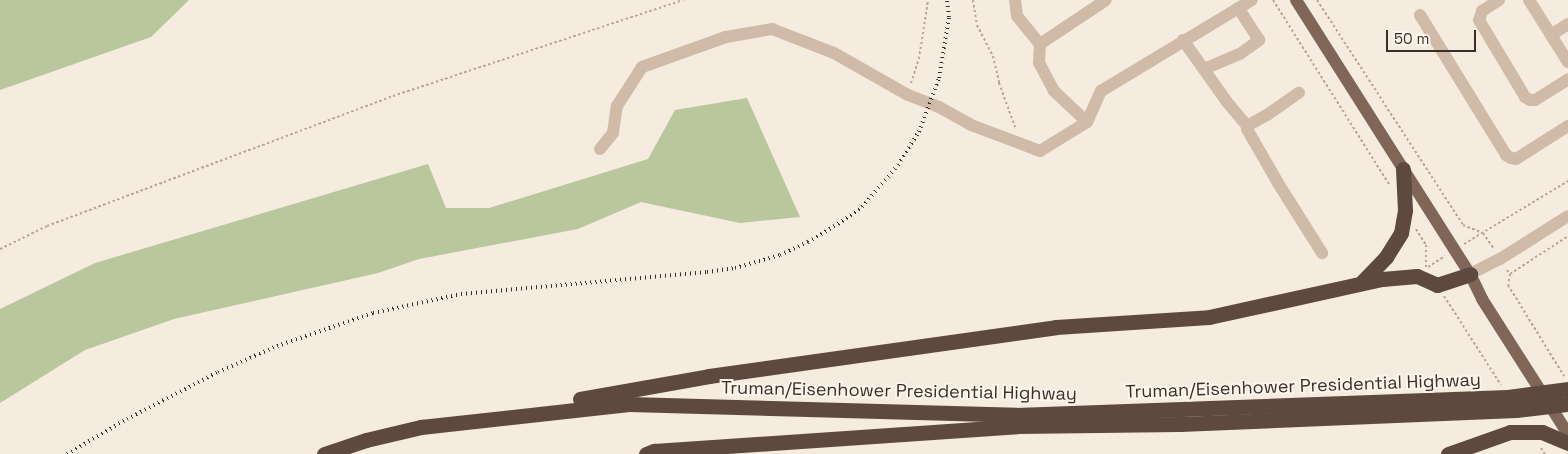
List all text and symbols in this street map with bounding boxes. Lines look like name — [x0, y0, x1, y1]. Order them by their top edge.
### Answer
scale bar — [1388, 20, 1478, 52]
text: 50 m — [1394, 29, 1429, 48]
street label: Truman/Eisenhower Presidential Highway — [1125, 369, 1481, 403]
street label: Truman/Eisenhower Presidential Highway — [721, 377, 1077, 405]

